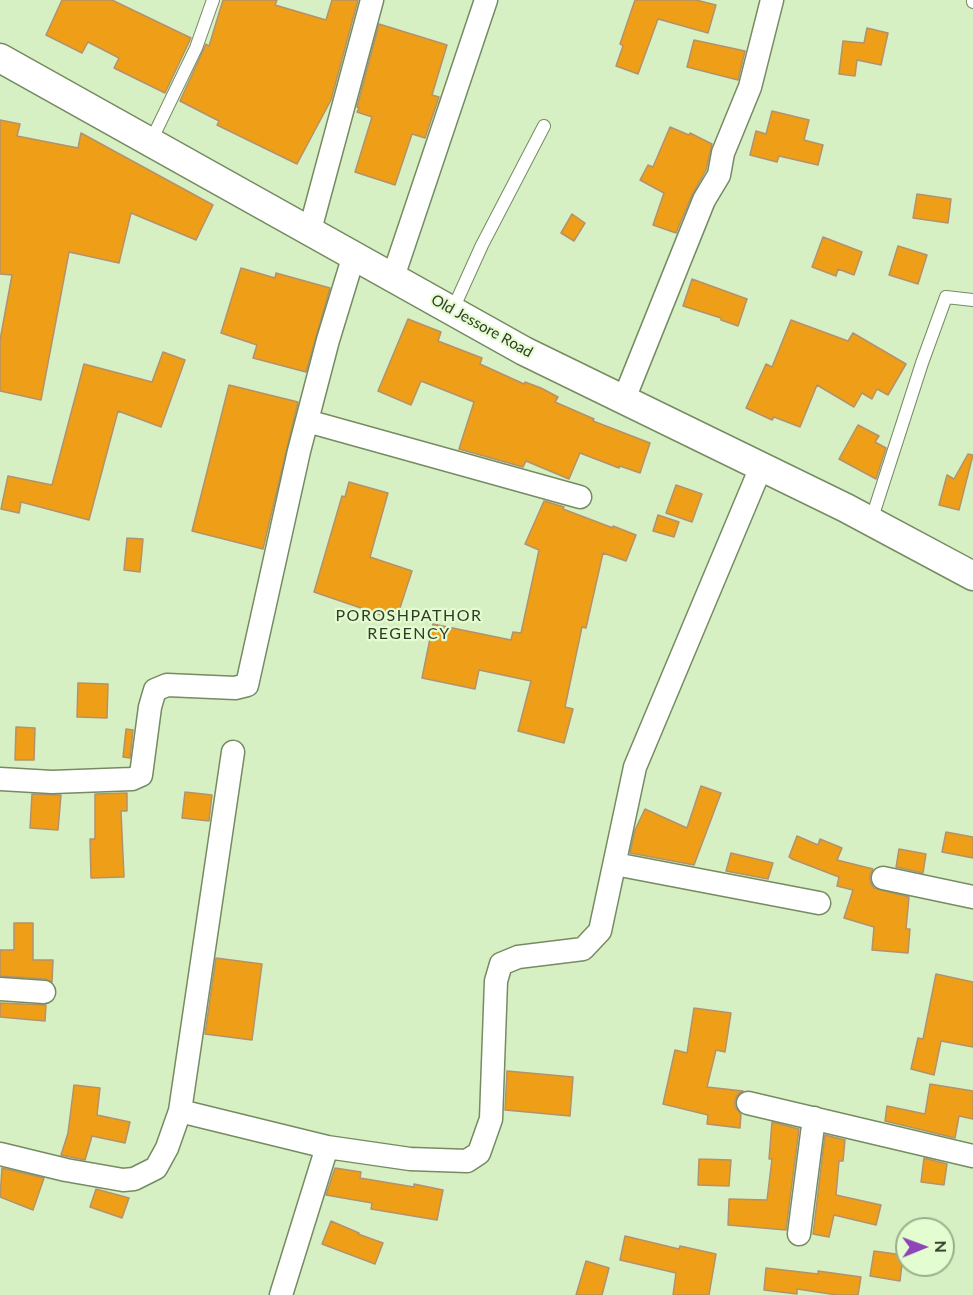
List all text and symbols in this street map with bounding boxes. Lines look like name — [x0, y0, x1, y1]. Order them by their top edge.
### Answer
street label: Old Jessore Road — [428, 291, 536, 361]
district label: POROSHPATHOR REGENCY — [335, 606, 483, 644]
north arrow — [895, 1217, 955, 1277]
text: N — [932, 1240, 951, 1253]

